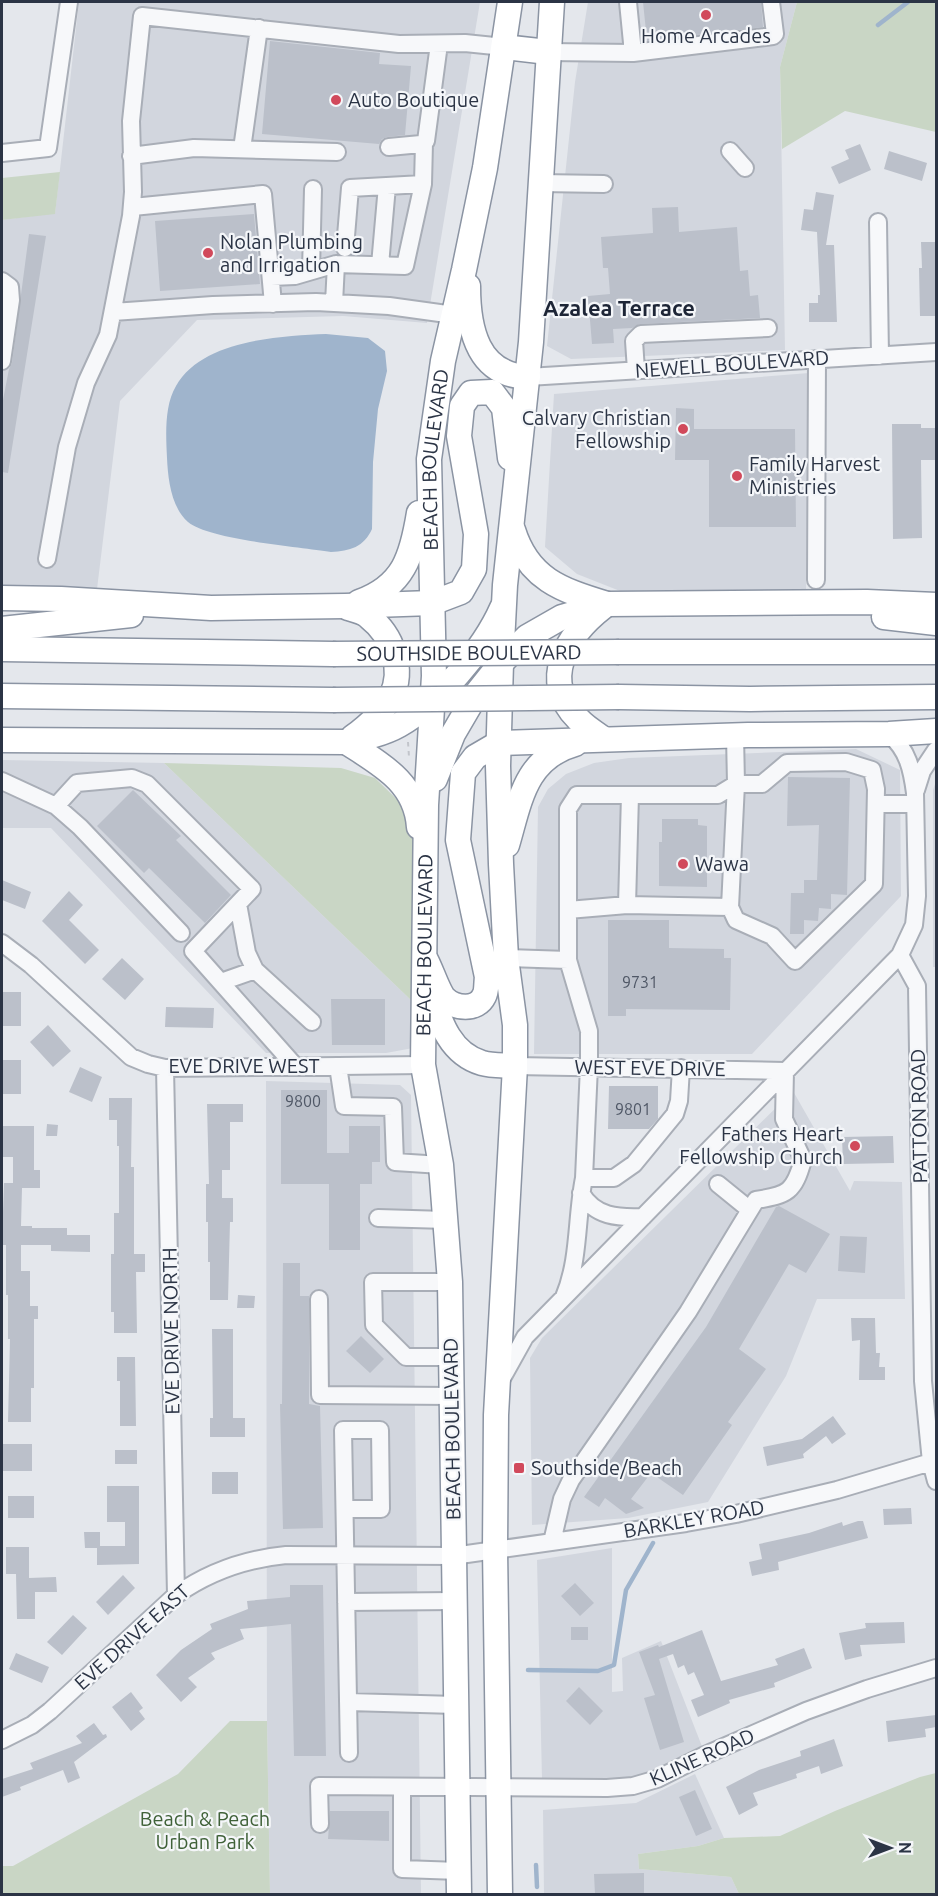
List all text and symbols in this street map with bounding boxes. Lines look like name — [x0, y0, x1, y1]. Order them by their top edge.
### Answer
marker: Home Arcades — [699, 8, 713, 22]
place label: Home Arcades — [641, 24, 771, 47]
place label: Auto Boutique — [348, 88, 479, 111]
marker: Auto Boutique — [329, 93, 343, 107]
place label: Nolan Plumbing and Irrigation — [220, 230, 363, 276]
marker: Nolan Plumbing and Irrigation — [201, 246, 215, 260]
district label: Azalea Terrace — [543, 295, 695, 320]
street label: NEWELL BOULEVARD — [634, 345, 830, 382]
street label: BEACH BOULEVARD — [417, 367, 453, 551]
place label: Calvary Christian Fellowship — [522, 406, 671, 452]
marker: Calvary Christian Fellowship — [676, 422, 690, 436]
place label: Family Harvest Ministries — [749, 452, 880, 498]
marker: Family Harvest Ministries — [730, 469, 744, 483]
street label: SOUTHSIDE BOULEVARD — [356, 640, 582, 665]
place label: Wawa — [695, 852, 749, 875]
street label: BEACH BOULEVARD — [411, 854, 436, 1036]
marker: Wawa — [676, 857, 690, 871]
house number: 9731 — [622, 973, 658, 991]
street label: PATTON ROAD — [906, 1048, 931, 1184]
street label: EVE DRIVE WEST — [168, 1054, 320, 1077]
street label: WEST EVE DRIVE — [574, 1055, 726, 1080]
house number: 9800 — [285, 1092, 321, 1110]
house number: 9801 — [615, 1100, 651, 1118]
place label: Fathers Heart Fellowship Church — [679, 1122, 843, 1168]
marker: Fathers Heart Fellowship Church — [848, 1139, 862, 1153]
street label: EVE DRIVE NORTH — [158, 1247, 183, 1415]
street label: BEACH BOULEVARD — [438, 1338, 465, 1520]
place label: Southside/Beach — [531, 1456, 682, 1479]
marker: Southside/Beach — [512, 1461, 526, 1475]
street label: BARKLEY ROAD — [622, 1495, 766, 1542]
street label: EVE DRIVE EAST — [70, 1579, 194, 1694]
street label: KLINE ROAD — [646, 1723, 758, 1790]
park label: Beach & Peach Urban Park — [140, 1807, 270, 1853]
north arrow — [860, 1818, 920, 1878]
text: N — [896, 1842, 914, 1854]

